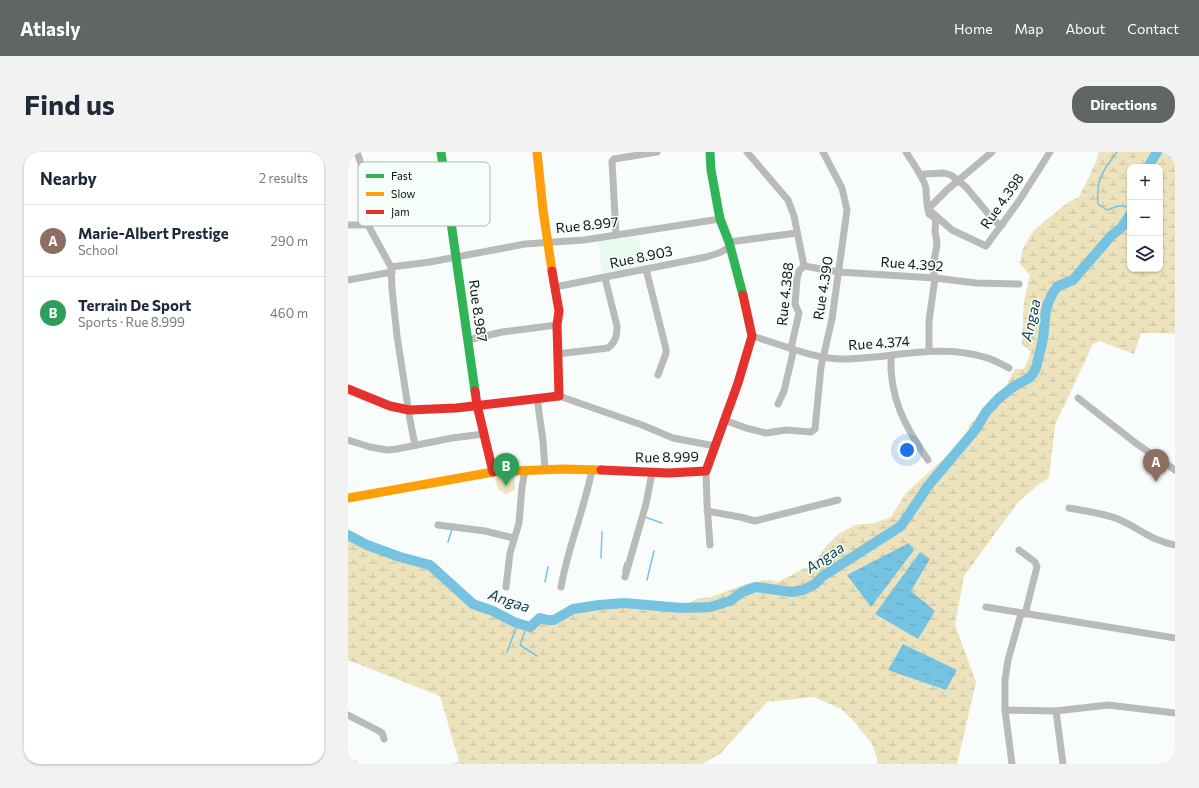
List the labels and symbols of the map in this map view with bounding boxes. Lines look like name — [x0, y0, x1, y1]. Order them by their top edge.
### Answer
legend — [358, 162, 490, 226]
text: Fast — [391, 169, 413, 182]
street label: Rue 4.398 — [976, 170, 1027, 232]
text: Slow — [391, 187, 416, 200]
text: Jam — [391, 205, 410, 219]
street label: Rue 8.997 — [555, 213, 619, 236]
street label: Rue 8.903 — [608, 242, 674, 271]
street label: Rue 4.392 — [880, 253, 944, 274]
street label: Rue 4.390 — [809, 255, 836, 321]
street label: Rue 4.388 — [773, 261, 796, 327]
street label: Rue 8.987 — [466, 279, 491, 343]
water label: Angaa — [1016, 297, 1044, 344]
street label: Rue 4.374 — [848, 332, 911, 353]
your location — [897, 440, 917, 460]
street label: Rue 8.999 — [635, 447, 699, 466]
pin: A — [1143, 449, 1169, 482]
pin: B — [493, 453, 519, 486]
water label: Angaa — [801, 538, 847, 577]
water label: Angaa — [485, 584, 533, 616]

